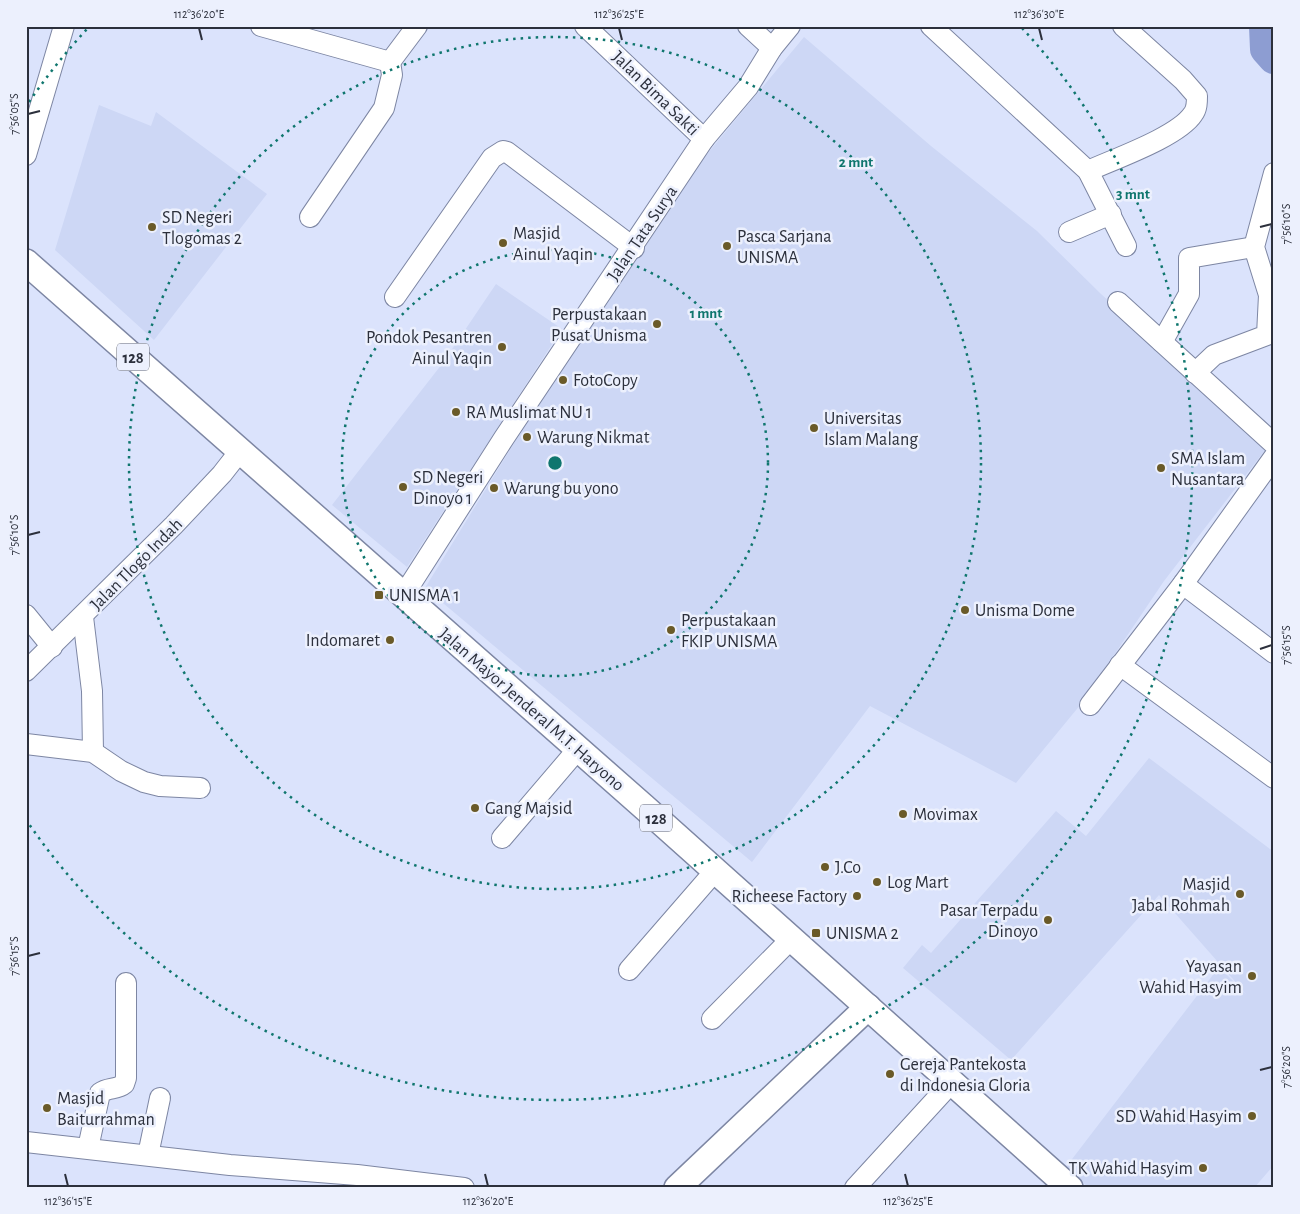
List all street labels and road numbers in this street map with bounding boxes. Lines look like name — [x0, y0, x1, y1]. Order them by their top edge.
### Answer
street label: Jalan Bima Sakti — [608, 48, 702, 139]
street label: Jalan Tata Surya — [604, 183, 681, 284]
road number: 128 — [117, 344, 149, 371]
street label: Jalan Tlogo Indah — [87, 515, 186, 614]
street label: Jalan Mayor Jenderal M.T. Haryono — [435, 625, 627, 795]
road number: 128 — [640, 804, 672, 831]

